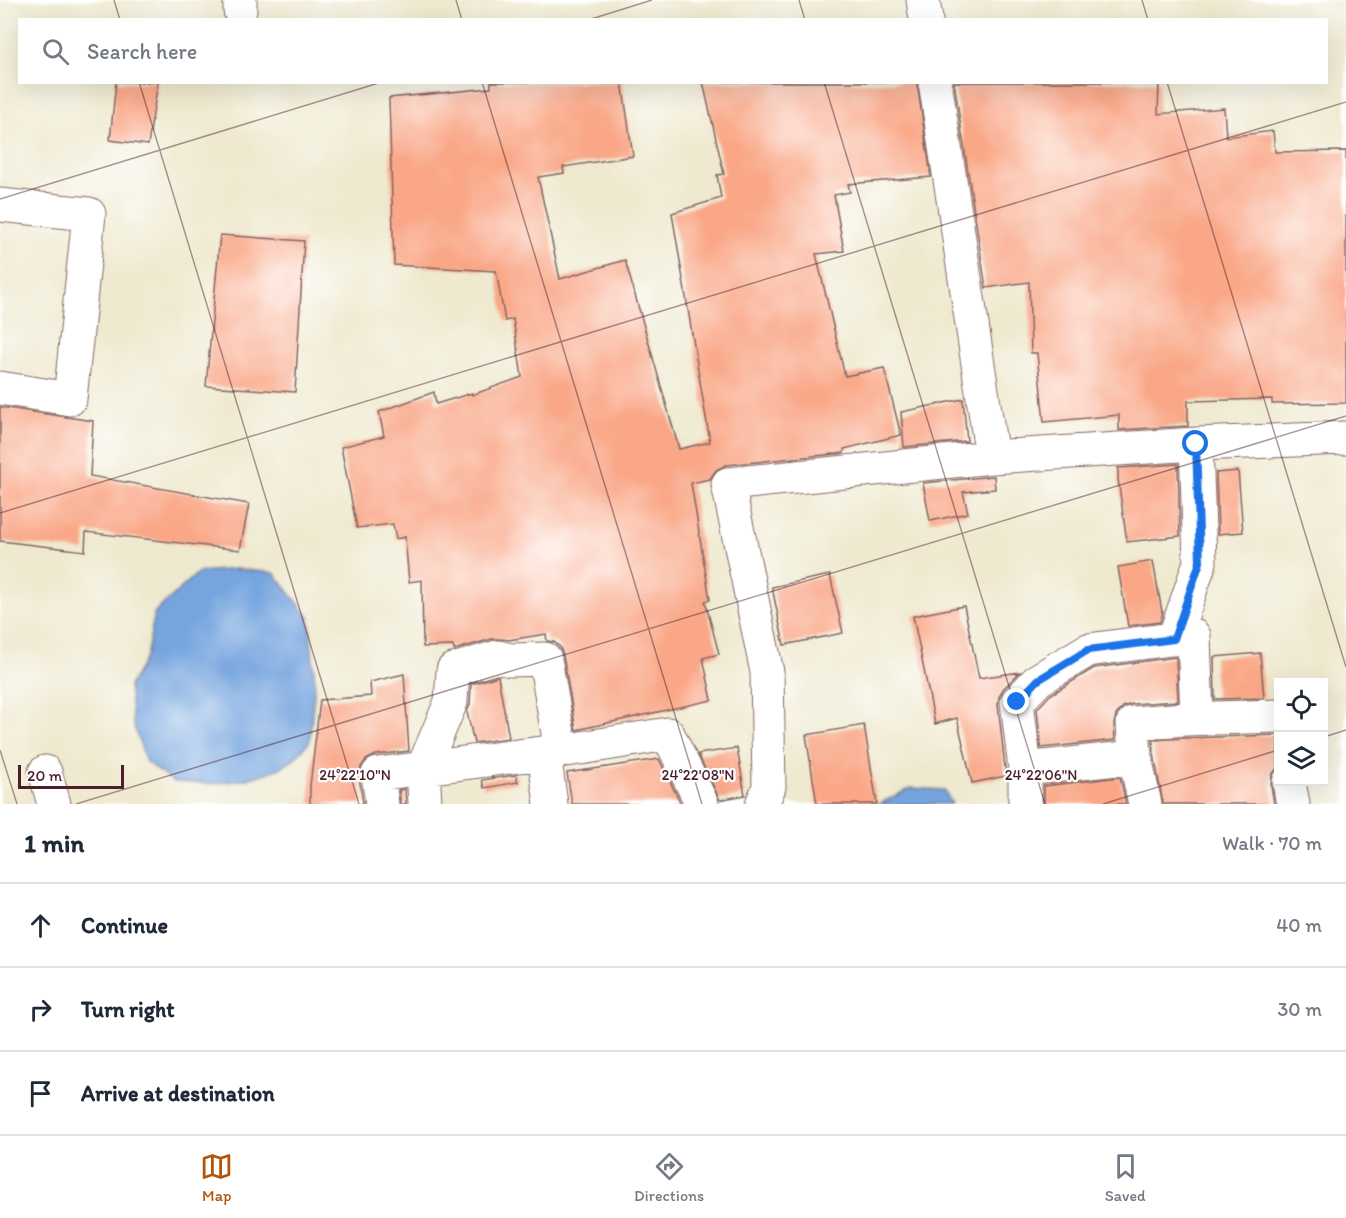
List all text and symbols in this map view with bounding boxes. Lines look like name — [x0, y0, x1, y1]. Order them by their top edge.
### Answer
search box — [18, 18, 1328, 84]
icon: search — [39, 35, 72, 68]
text: Search here — [87, 38, 197, 65]
route start — [1182, 430, 1208, 456]
map controls — [1274, 678, 1328, 786]
button: locate — [1274, 678, 1328, 732]
route end — [1003, 688, 1029, 714]
button: layers — [1274, 732, 1328, 786]
scale bar — [18, 762, 124, 790]
text: 20 m — [27, 766, 62, 785]
text: 24°22'10"N — [319, 766, 391, 784]
text: 24°22'08"N — [662, 766, 734, 784]
text: 24°22'06"N — [1005, 766, 1077, 784]
text: 1 min — [24, 827, 84, 859]
text: Walk · 70 m — [1222, 831, 1322, 855]
icon: ahead — [24, 909, 57, 942]
text: Continue — [81, 912, 168, 939]
text: 40 m — [1276, 913, 1322, 937]
icon: right — [24, 993, 57, 1026]
text: Turn right — [81, 996, 175, 1023]
text: 30 m — [1277, 997, 1322, 1021]
icon: arrive — [24, 1077, 57, 1110]
text: Arrive at destination — [81, 1080, 275, 1107]
tab: Map — [200, 1150, 233, 1205]
tab: Directions — [634, 1150, 704, 1205]
tab: Saved — [1105, 1150, 1146, 1205]

